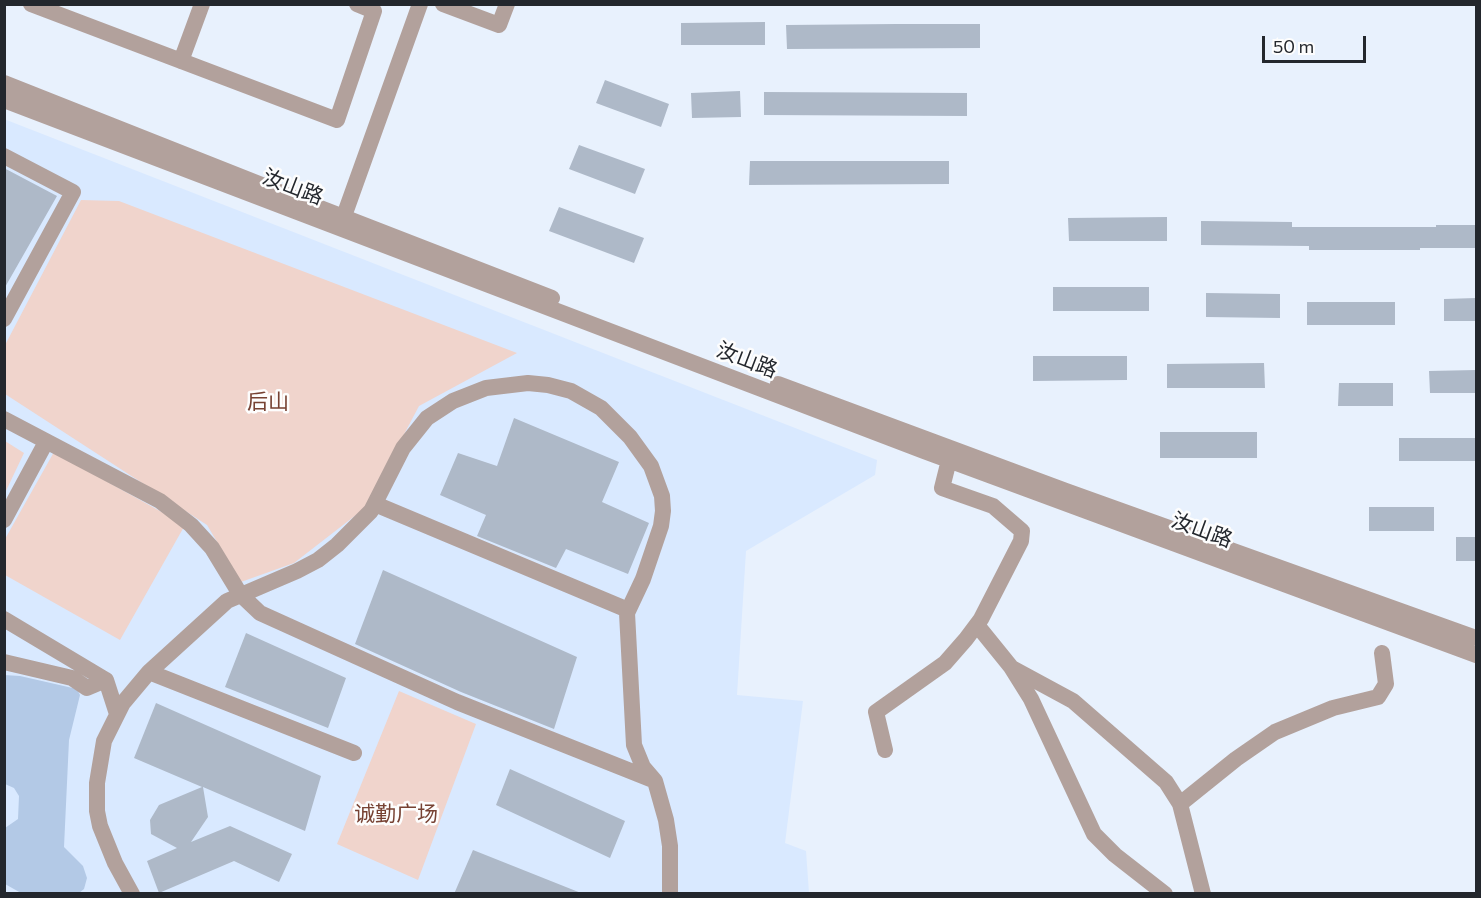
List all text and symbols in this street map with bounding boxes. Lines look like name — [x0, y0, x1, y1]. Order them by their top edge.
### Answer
scale bar — [1265, 24, 1368, 62]
text: 50 m — [1273, 35, 1314, 57]
street label: 汝山路 — [259, 164, 327, 210]
street label: 汝山路 — [713, 337, 781, 383]
park label: 后山 — [247, 389, 289, 415]
street label: 汝山路 — [1168, 507, 1236, 553]
park label: 诚勤广场 — [354, 801, 438, 827]

